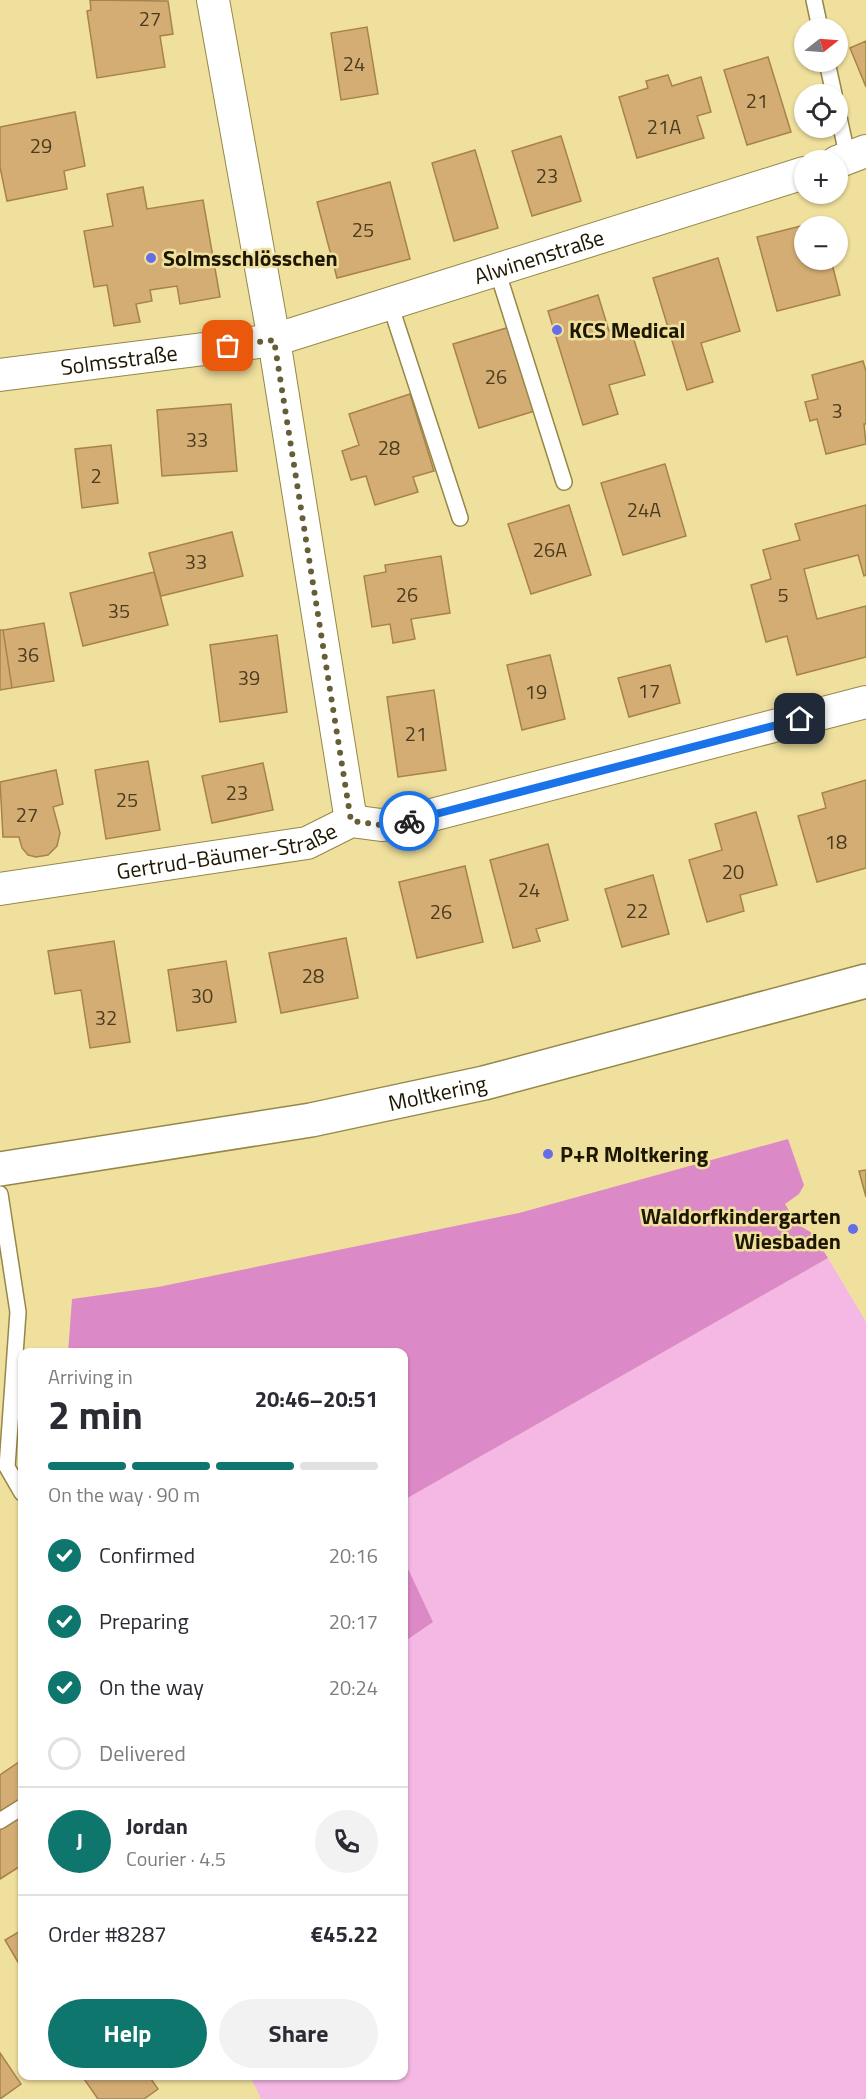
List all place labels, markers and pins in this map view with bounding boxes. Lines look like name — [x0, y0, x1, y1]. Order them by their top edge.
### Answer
place label: Solmsschlösschen — [163, 241, 338, 275]
marker: Solmsschlösschen — [144, 251, 158, 265]
place label: KCS Medical — [569, 313, 685, 347]
pin — [202, 320, 253, 371]
marker: KCS Medical — [550, 323, 564, 337]
pin — [774, 693, 825, 744]
place label: P+R Moltkering — [560, 1137, 709, 1171]
marker: P+R Moltkering — [541, 1147, 555, 1161]
place label: Waldorfkindergarten Wiesbaden — [641, 1199, 841, 1258]
marker: Waldorfkindergarten Wiesbaden — [846, 1222, 860, 1236]

